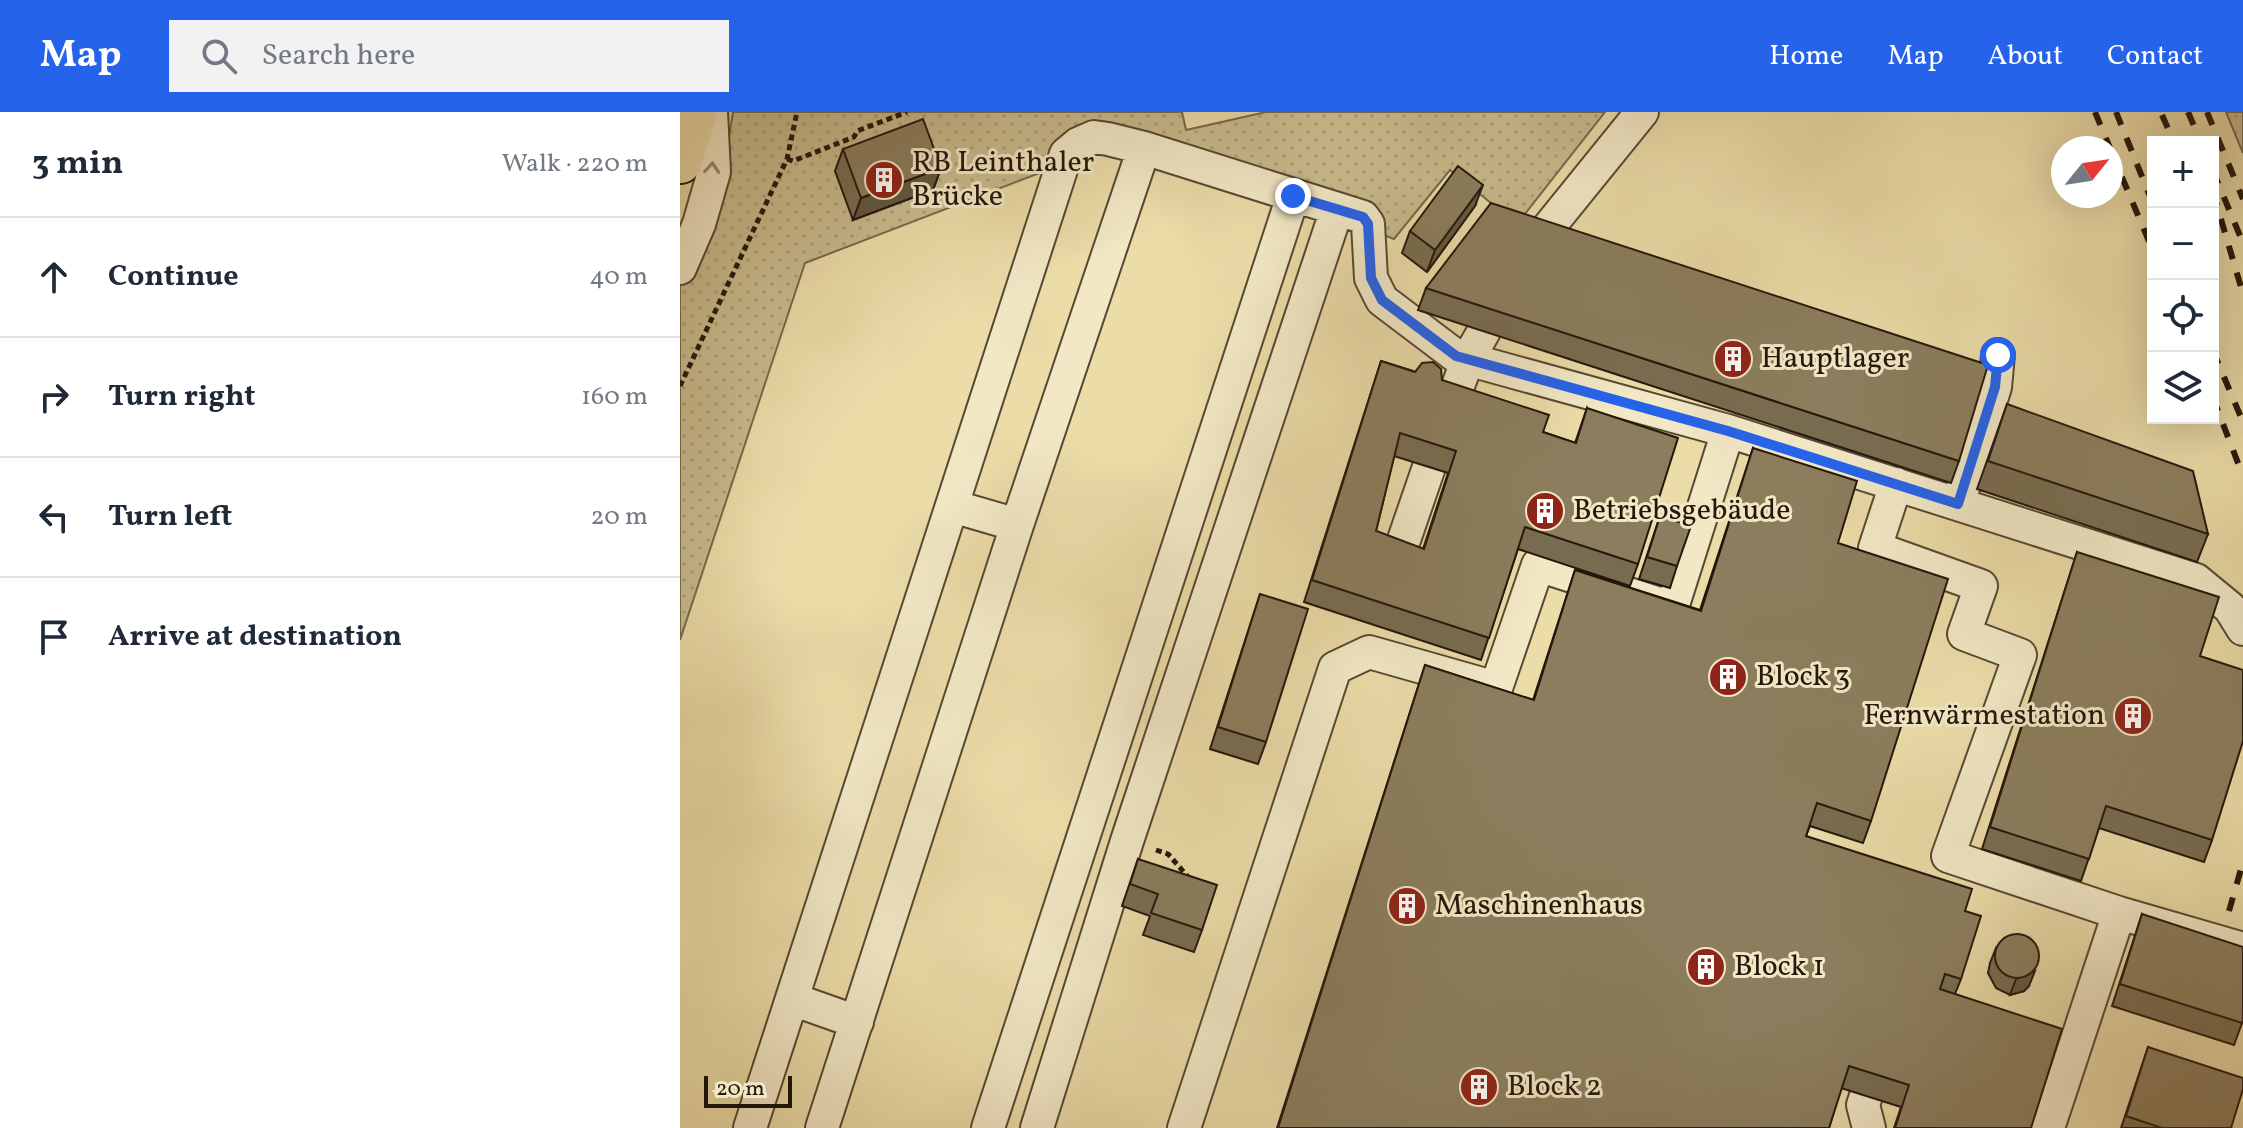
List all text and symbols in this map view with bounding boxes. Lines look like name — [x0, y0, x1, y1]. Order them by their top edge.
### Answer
search box — [169, 20, 729, 92]
text: Map — [40, 30, 121, 83]
icon: search — [197, 34, 241, 78]
text: Search here — [261, 35, 415, 77]
text: Home — [1769, 37, 1843, 76]
text: Map — [1887, 37, 1943, 76]
text: About — [1987, 37, 2063, 76]
text: Contact — [2107, 37, 2203, 76]
north arrow — [2051, 136, 2123, 208]
map controls — [2147, 136, 2219, 424]
button: + — [2147, 136, 2219, 208]
text: 3 min — [32, 141, 123, 188]
place label: RB Leinthaler Brücke — [912, 142, 1094, 218]
text: Walk · 220 m — [502, 146, 648, 182]
building icon: RB Leinthaler Brücke — [863, 159, 905, 201]
one-way arrow — [703, 161, 720, 174]
route end — [1275, 178, 1311, 214]
button: − — [2147, 208, 2219, 280]
icon: ahead — [32, 255, 76, 299]
text: Continue — [108, 256, 239, 298]
text: 40 m — [589, 259, 648, 295]
button: locate — [2147, 280, 2219, 352]
route start — [1980, 337, 2016, 373]
building icon: Hauptlager — [1712, 338, 1754, 380]
place label: Hauptlager — [1761, 338, 1909, 380]
button: layers — [2147, 352, 2219, 424]
icon: right — [32, 375, 76, 419]
text: Turn right — [108, 376, 256, 418]
text: 160 m — [581, 379, 648, 415]
building icon: Betriebsgebäude — [1524, 490, 1566, 532]
place label: Betriebsgebäude — [1573, 490, 1790, 532]
icon: left — [32, 495, 76, 539]
text: Turn left — [108, 496, 232, 538]
text: 20 m — [590, 499, 648, 535]
icon: arrive — [32, 615, 76, 659]
text: Arrive at destination — [108, 616, 402, 658]
building icon: Block 3 — [1707, 656, 1749, 698]
place label: Block 3 — [1756, 656, 1850, 698]
place label: Fernwärmestation — [1863, 695, 2105, 737]
building icon: Fernwärmestation — [2112, 695, 2154, 737]
building icon: Maschinenhaus — [1386, 885, 1428, 927]
place label: Maschinenhaus — [1435, 885, 1643, 927]
building icon: Block 1 — [1685, 946, 1727, 988]
place label: Block 1 — [1734, 946, 1824, 988]
building icon: Block 2 — [1458, 1066, 1500, 1108]
place label: Block 2 — [1507, 1066, 1602, 1108]
scale bar — [704, 1072, 792, 1108]
text: 20 m — [716, 1074, 765, 1105]

